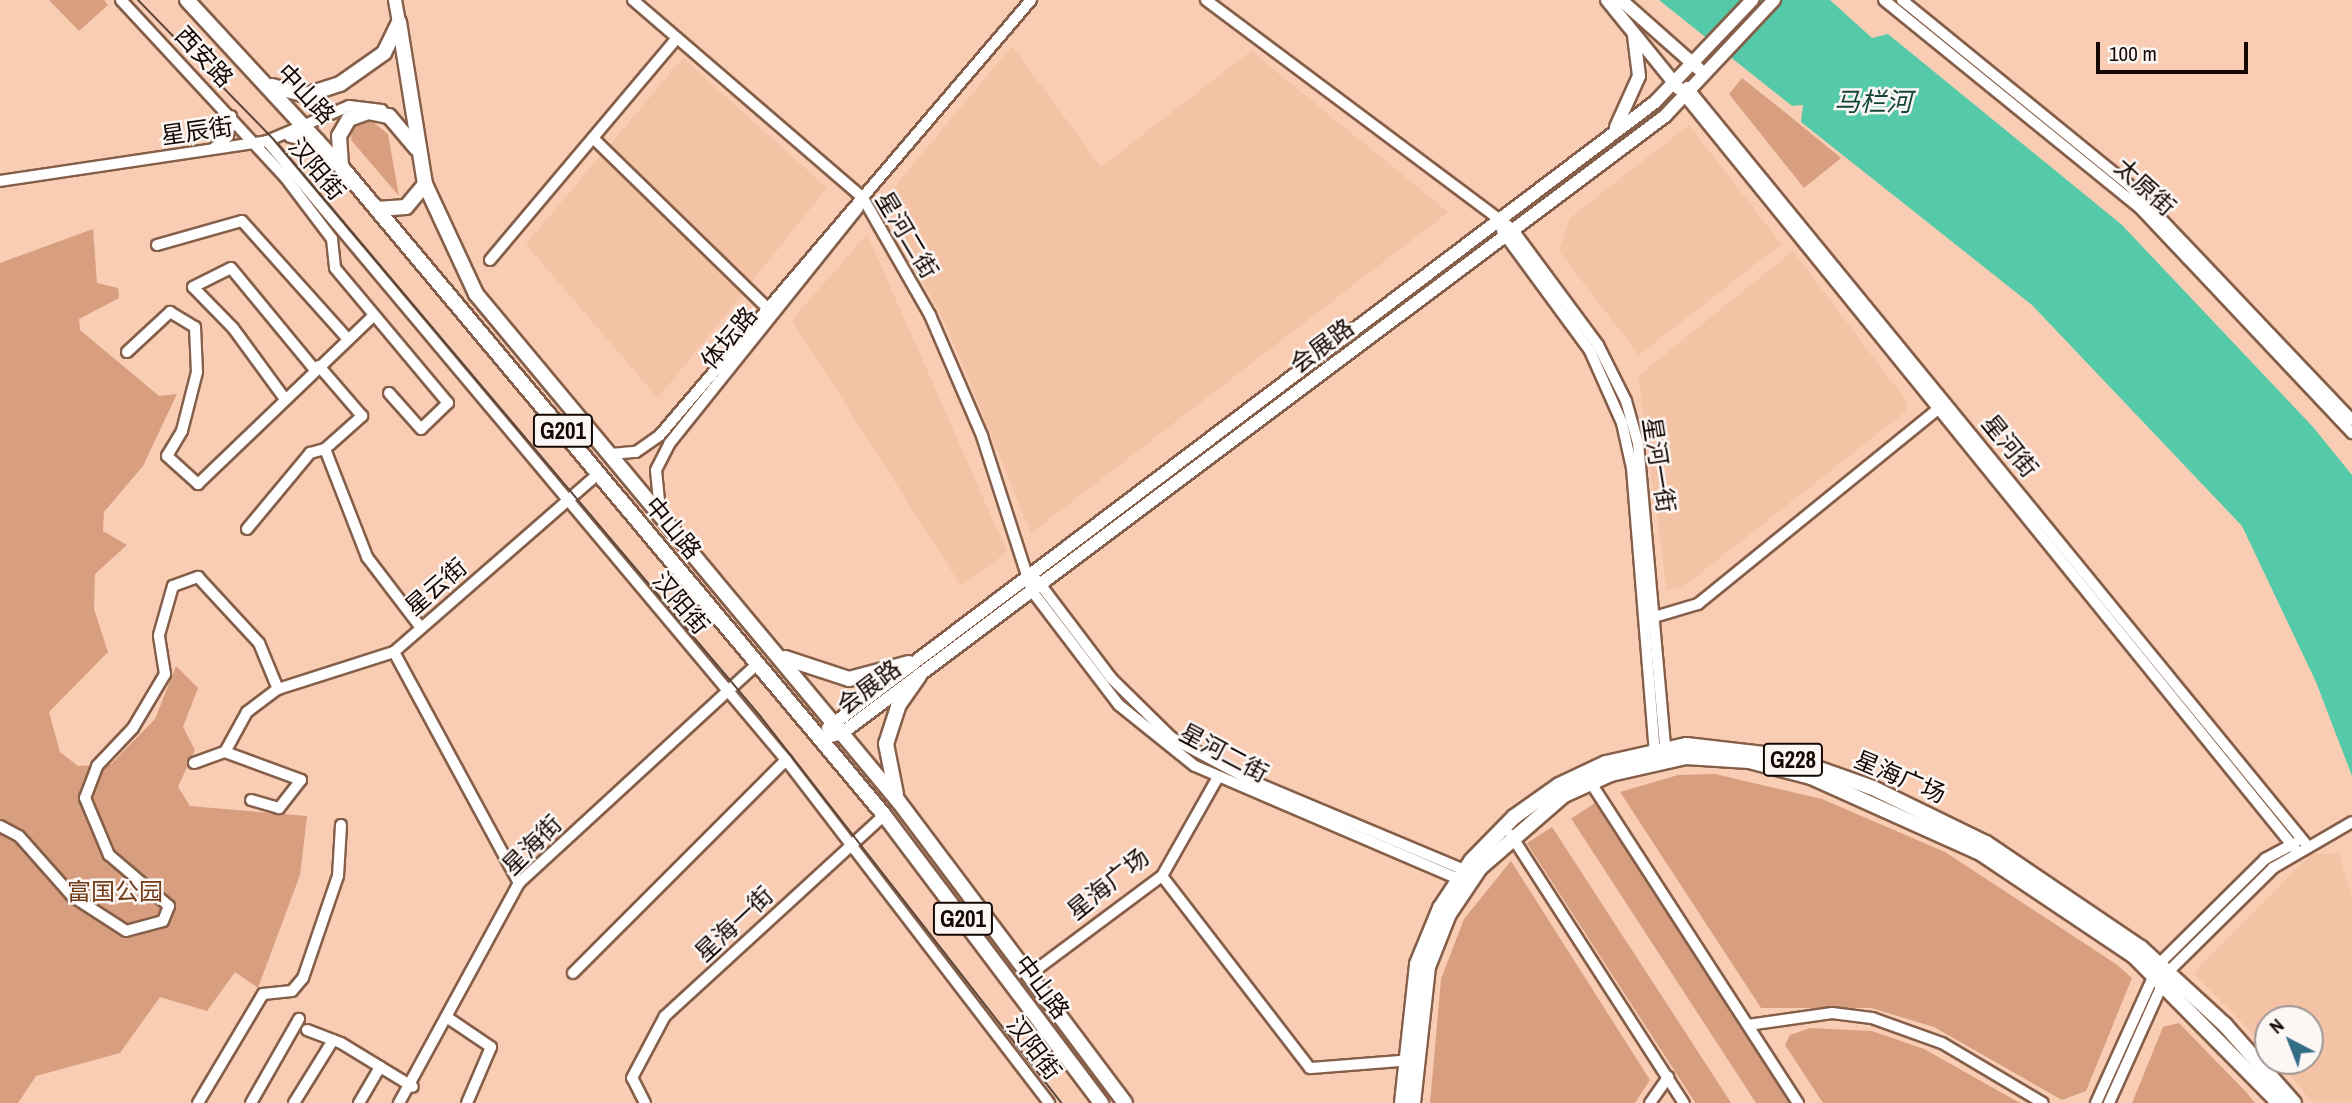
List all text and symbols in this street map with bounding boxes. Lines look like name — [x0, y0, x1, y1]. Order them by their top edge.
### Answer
street label: 西安路 — [169, 21, 239, 93]
scale bar — [2100, 28, 2252, 72]
text: 100 m — [2109, 39, 2157, 68]
street label: 中山路 — [271, 58, 341, 130]
water label: 马栏河 — [1834, 86, 1912, 118]
street label: 星辰街 — [159, 112, 235, 150]
street label: 汉阳街 — [283, 132, 351, 206]
street label: 太原街 — [2109, 152, 2181, 222]
street label: 星河二街 — [870, 186, 944, 284]
street label: 体坛路 — [695, 301, 763, 375]
street label: 会展路 — [1285, 313, 1359, 379]
street label: 星河街 — [1976, 409, 2044, 483]
road number: G201 — [532, 412, 594, 450]
street label: 星河一街 — [1637, 415, 1681, 515]
street label: 中山路 — [639, 491, 707, 565]
street label: 星云街 — [399, 553, 473, 621]
street label: 汉阳街 — [647, 566, 715, 640]
street label: 会展路 — [832, 654, 906, 720]
street label: 星河二街 — [1175, 718, 1273, 788]
road number: G228 — [1762, 740, 1825, 780]
street label: 星海广场 — [1850, 745, 1950, 809]
street label: 星海街 — [496, 809, 568, 881]
street label: 星海广场 — [1062, 843, 1154, 925]
park label: 富国公园 — [67, 878, 163, 906]
street label: 星海一街 — [689, 881, 779, 967]
road number: G201 — [932, 900, 995, 938]
street label: 中山路 — [1009, 950, 1075, 1024]
north arrow — [2254, 1005, 2324, 1075]
street label: 汉阳街 — [1001, 1011, 1067, 1085]
text: N — [2263, 1012, 2289, 1039]

